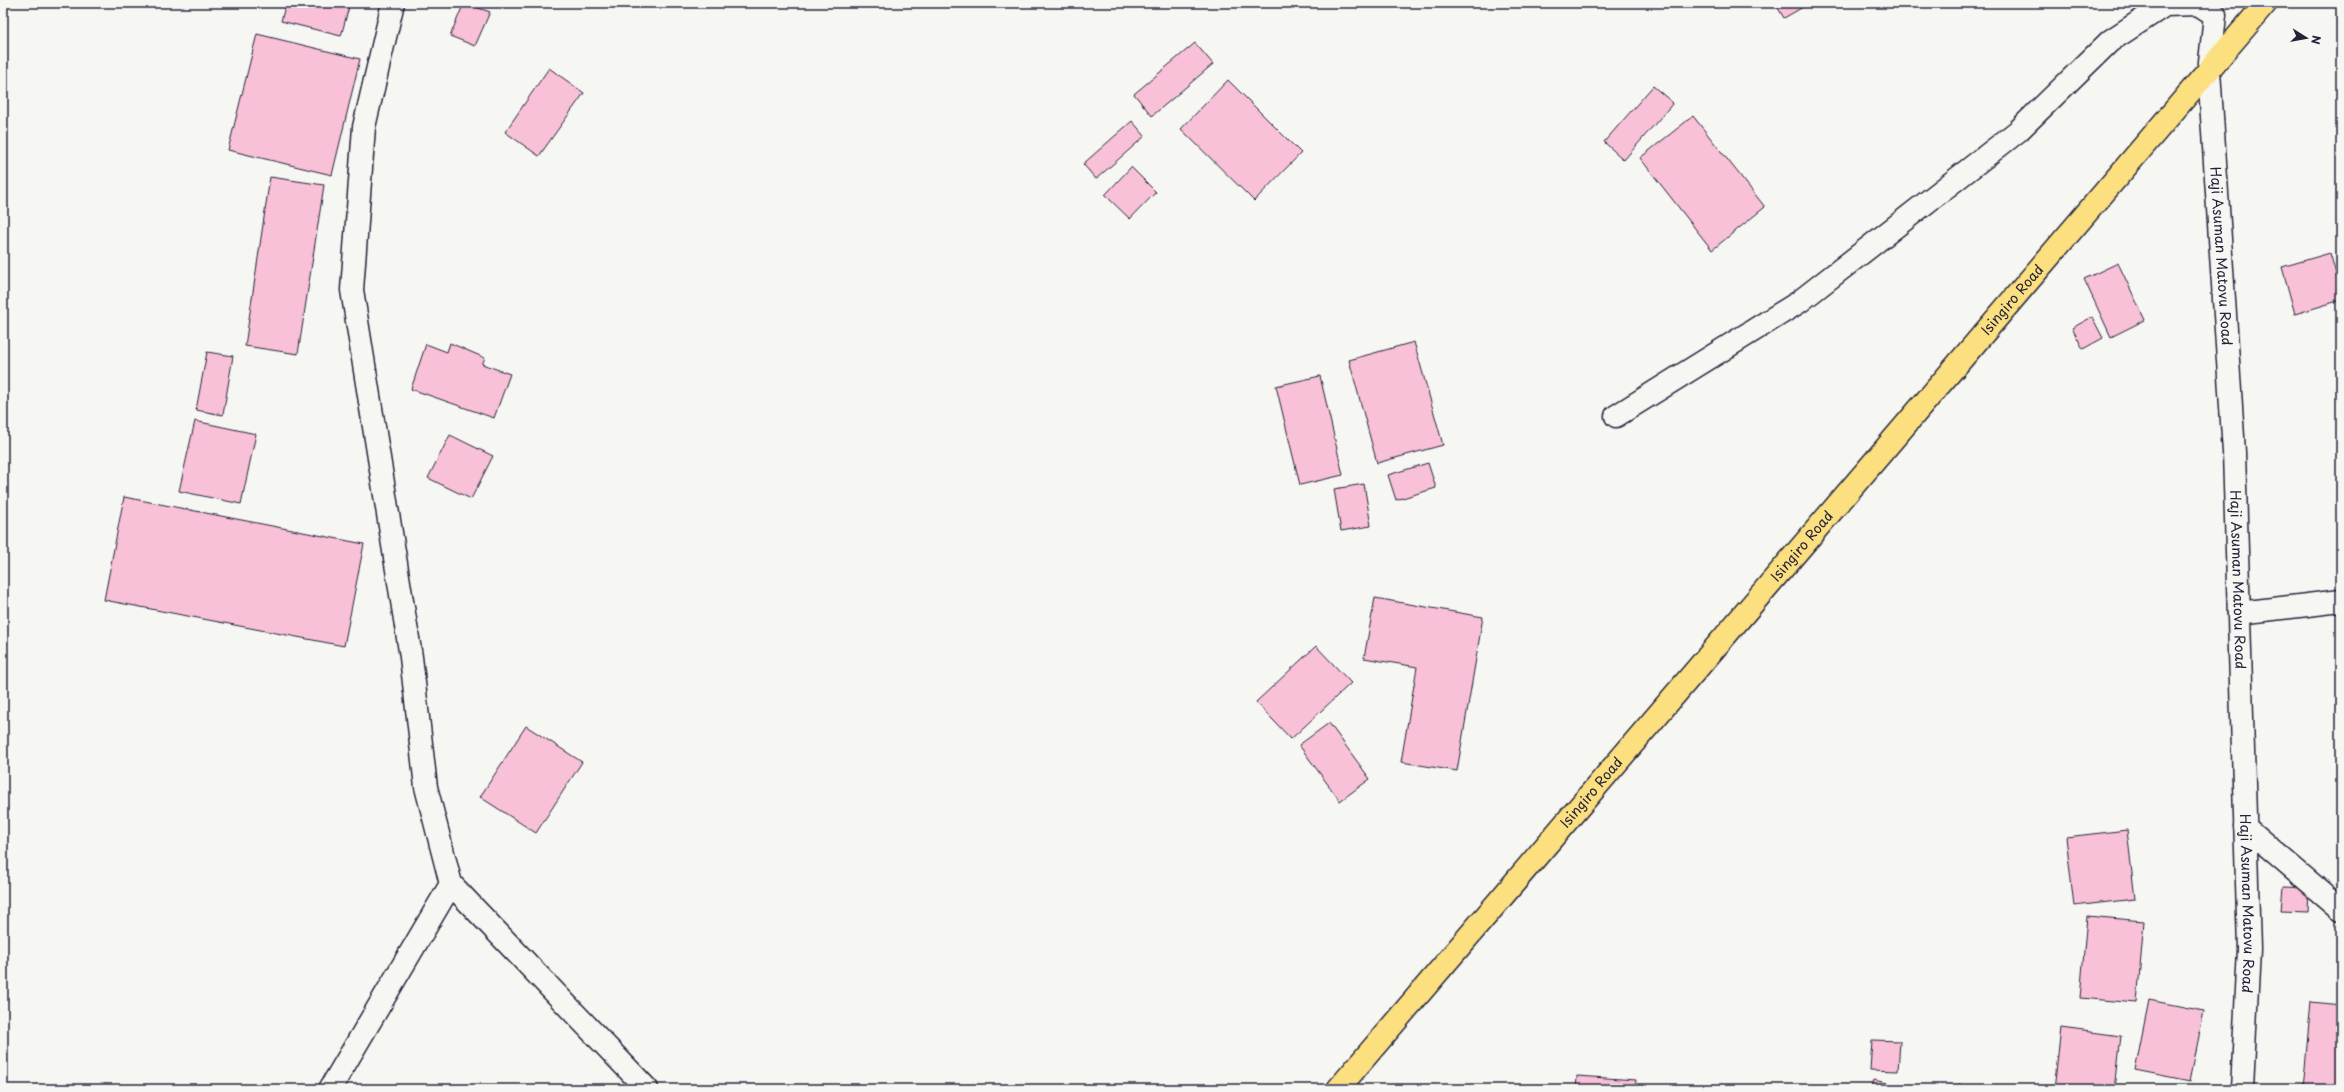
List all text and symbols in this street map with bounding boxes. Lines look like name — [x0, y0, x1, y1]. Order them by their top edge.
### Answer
north arrow — [2286, 18, 2326, 58]
text: N — [2307, 34, 2325, 46]
street label: Haji Asuman Matovu Road — [2205, 166, 2238, 346]
street label: Isingiro Road — [1976, 260, 2048, 340]
street label: Haji Asuman Matovu Road — [2225, 490, 2252, 670]
street label: Isingiro Road — [1765, 506, 1838, 586]
street label: Isingiro Road — [1555, 752, 1627, 832]
street label: Haji Asuman Matovu Road — [2235, 814, 2260, 994]

